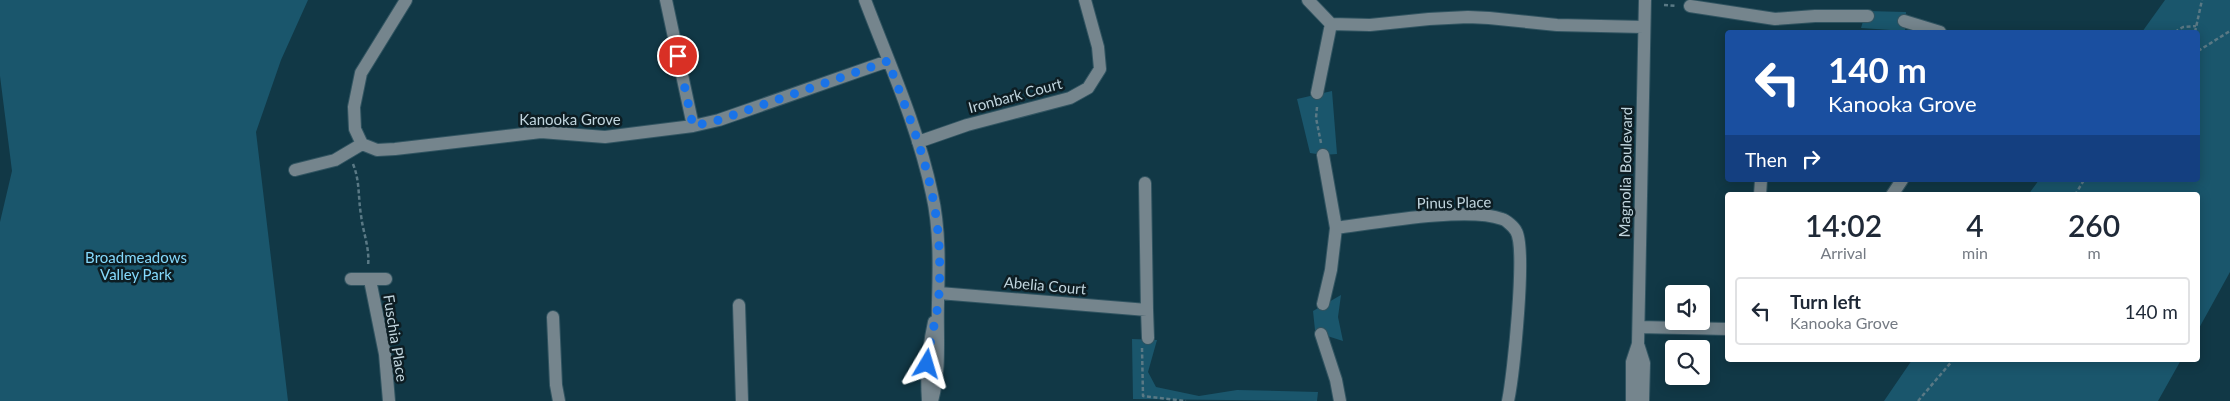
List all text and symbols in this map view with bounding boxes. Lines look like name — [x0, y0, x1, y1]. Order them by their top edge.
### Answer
pin — [657, 35, 699, 77]
icon: arrive — [664, 42, 692, 70]
text: 140 m — [1828, 48, 1927, 90]
icon: left — [1745, 50, 1810, 115]
street label: Ironbark Court — [966, 74, 1065, 116]
text: Kanooka Grove — [1828, 90, 1977, 117]
street label: Magnolia Boulevard — [1615, 107, 1635, 237]
street label: Kanooka Grove — [519, 110, 621, 128]
icon: right — [1797, 145, 1825, 173]
text: Then — [1745, 148, 1787, 171]
street label: Pinus Place — [1417, 192, 1491, 212]
text: 14:02 — [1805, 207, 1882, 243]
text: 4 — [1966, 207, 1984, 243]
text: 260 — [2068, 207, 2120, 243]
text: Arrival — [1820, 243, 1867, 262]
text: min — [1962, 243, 1988, 262]
text: m — [2087, 243, 2101, 262]
park label: Broadmeadows Valley Park — [85, 248, 187, 283]
street label: Abelia Court — [1003, 272, 1087, 298]
map controls — [1665, 285, 1710, 385]
button: sound — [1665, 285, 1710, 330]
text: Turn left — [1790, 290, 1861, 313]
street label: Fuschia Place — [380, 293, 412, 383]
icon: left — [1747, 297, 1775, 325]
text: 140 m — [2124, 300, 2178, 323]
text: Kanooka Grove — [1790, 313, 1898, 332]
position arrow — [900, 337, 952, 389]
button: search — [1665, 340, 1710, 385]

